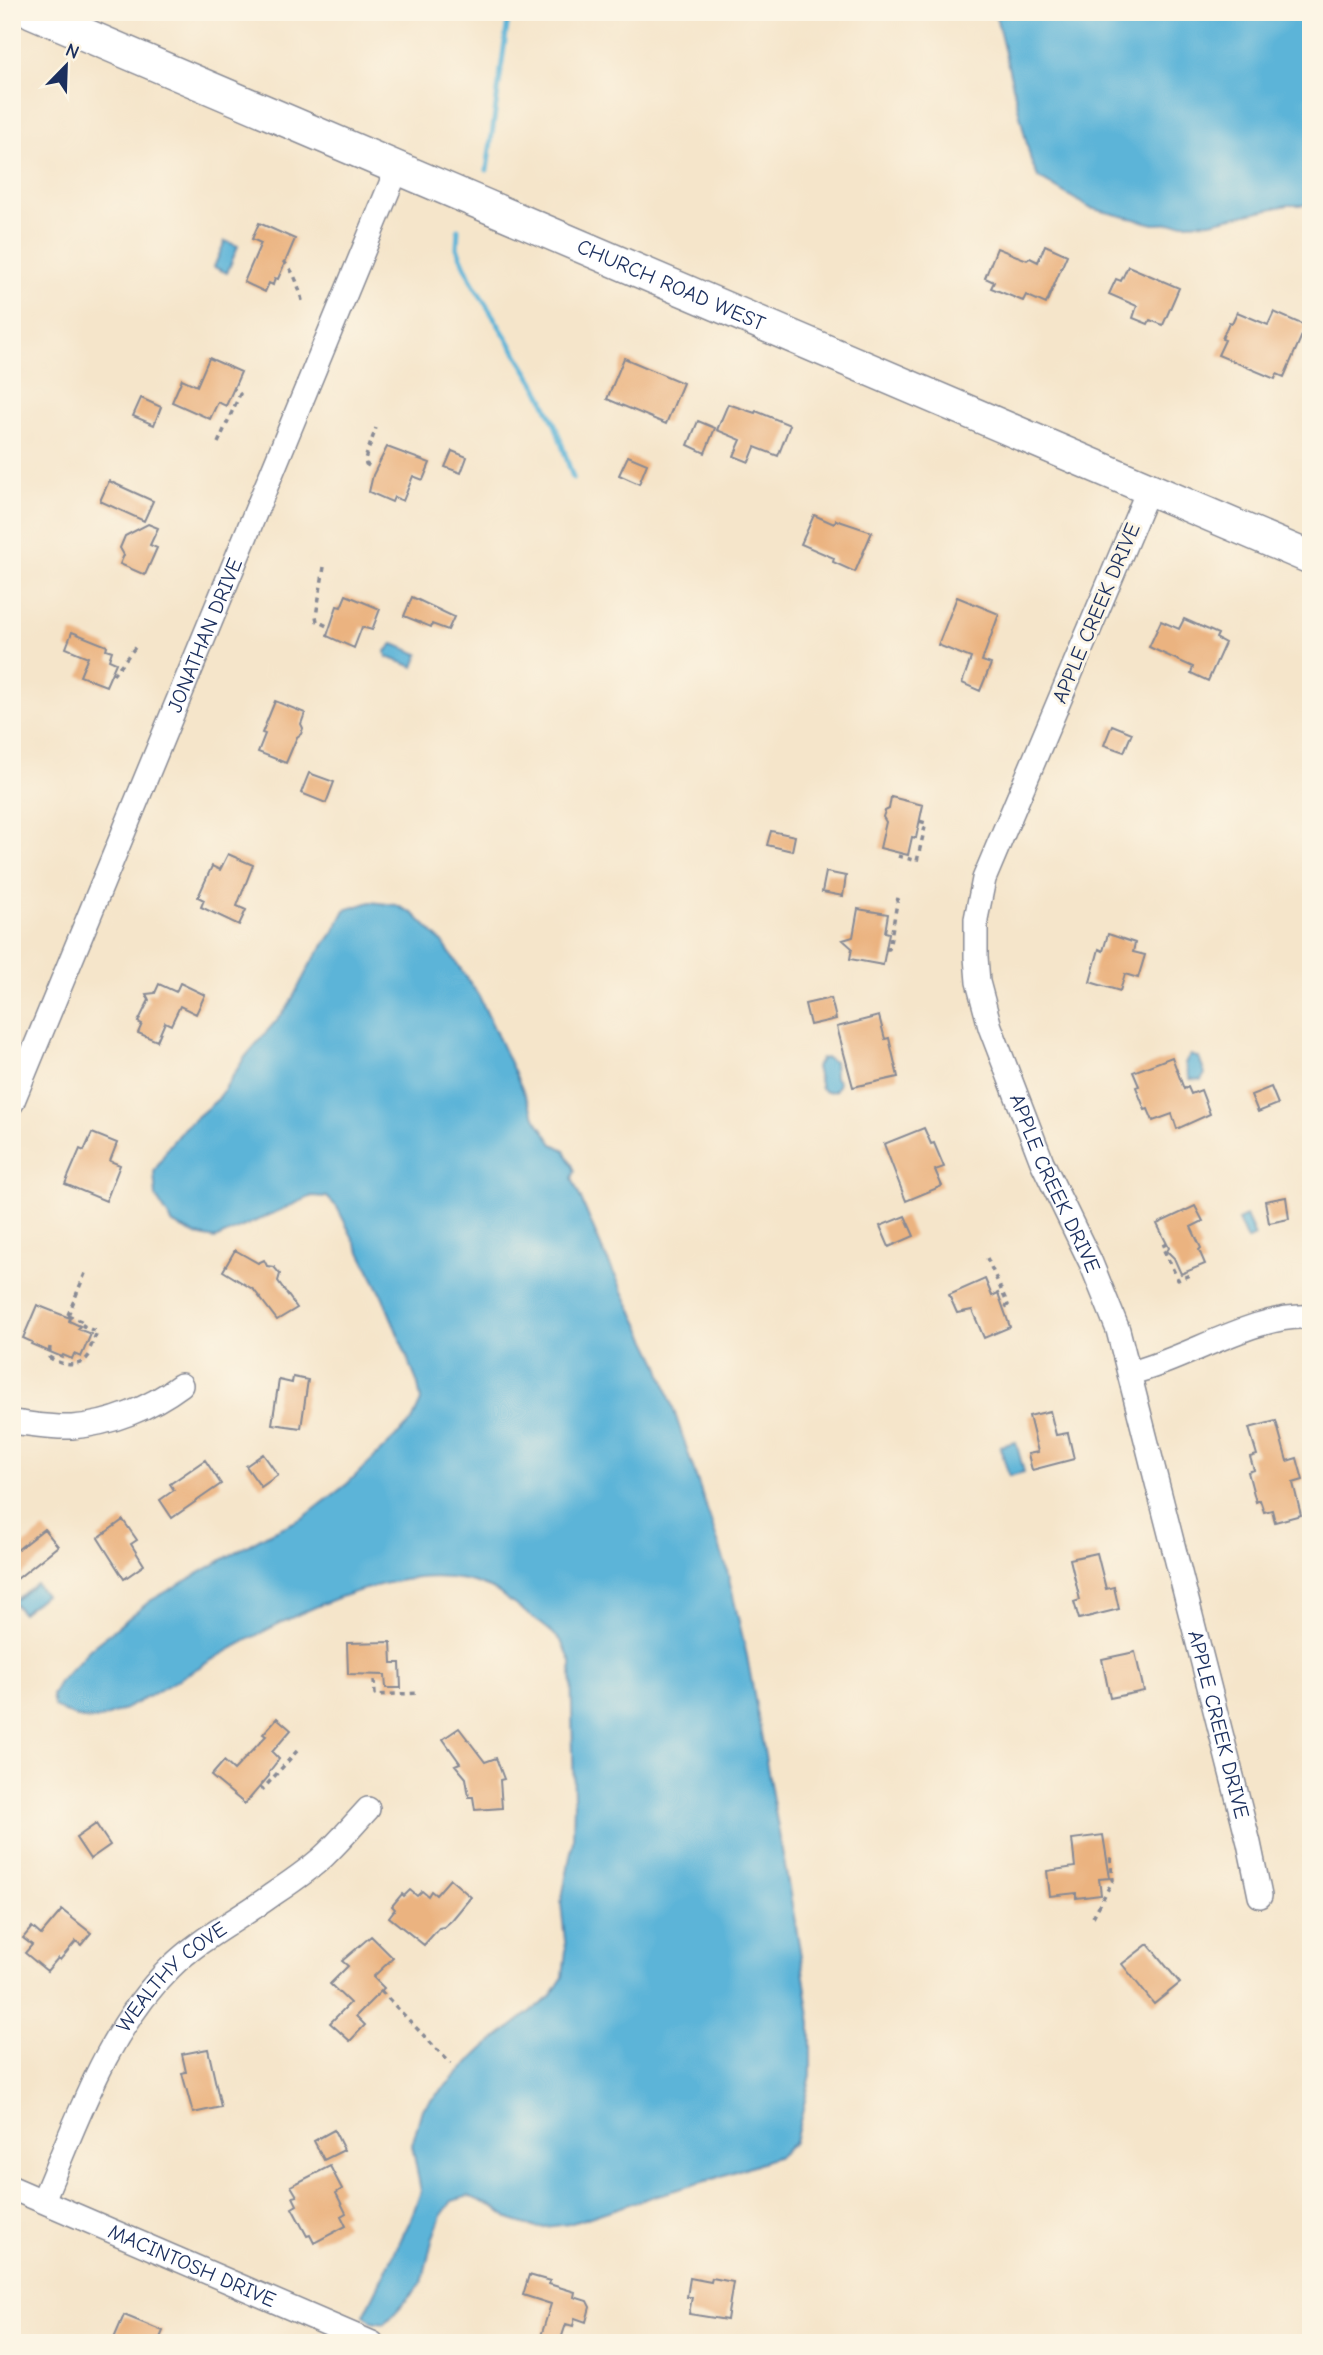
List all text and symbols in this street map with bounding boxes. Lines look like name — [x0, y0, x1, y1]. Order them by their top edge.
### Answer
north arrow — [32, 32, 102, 102]
text: N — [62, 39, 82, 64]
street label: CHURCH ROAD WEST — [574, 234, 769, 336]
street label: APPLE CREEK DRIVE — [1047, 519, 1145, 707]
street label: JONATHAN DRIVE — [162, 554, 247, 716]
street label: APPLE CREEK DRIVE — [1005, 1090, 1105, 1276]
street label: APPLE CREEK DRIVE — [1183, 1628, 1254, 1821]
street label: WEALTHY COVE — [111, 1917, 231, 2037]
street label: MACINTOSH DRIVE — [105, 2219, 279, 2312]

